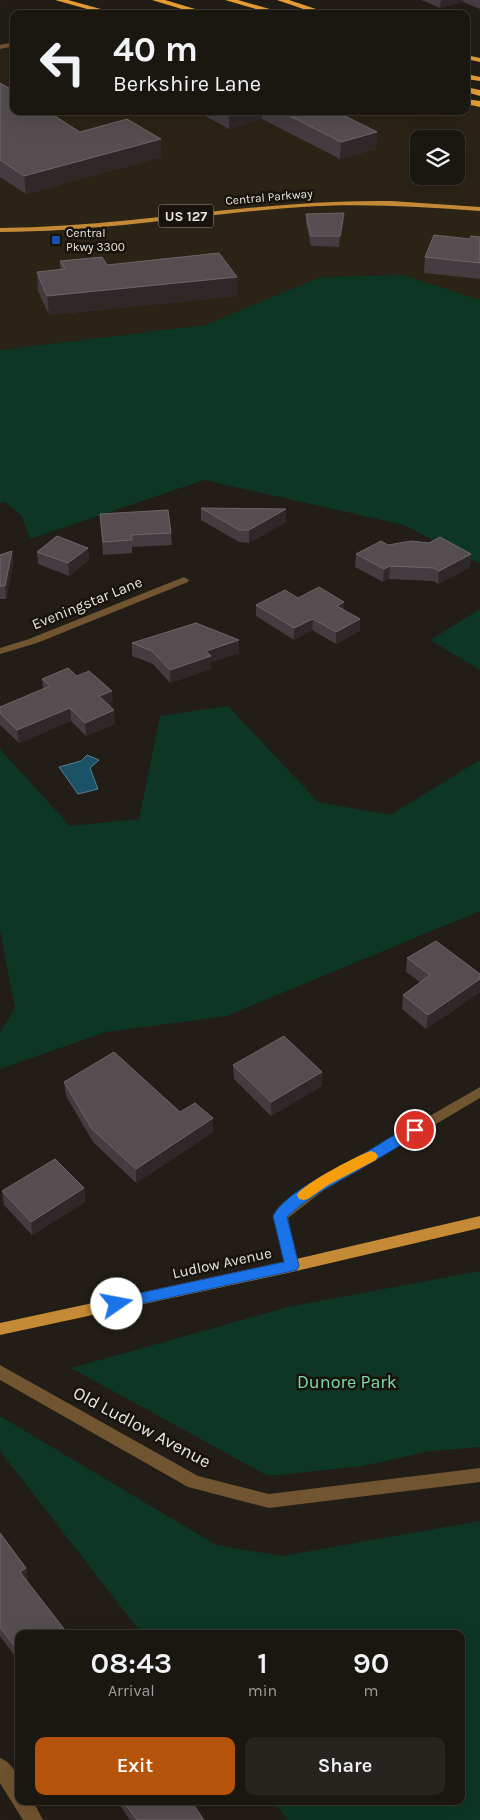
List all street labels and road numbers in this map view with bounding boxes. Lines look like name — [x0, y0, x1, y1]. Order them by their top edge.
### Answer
street label: Central Parkway — [225, 186, 314, 208]
road number: US 127 — [158, 205, 214, 228]
street label: Eveningstar Lane — [29, 573, 145, 633]
street label: Ludlow Avenue — [171, 1244, 273, 1282]
street label: Old Ludlow Avenue — [69, 1381, 215, 1473]

